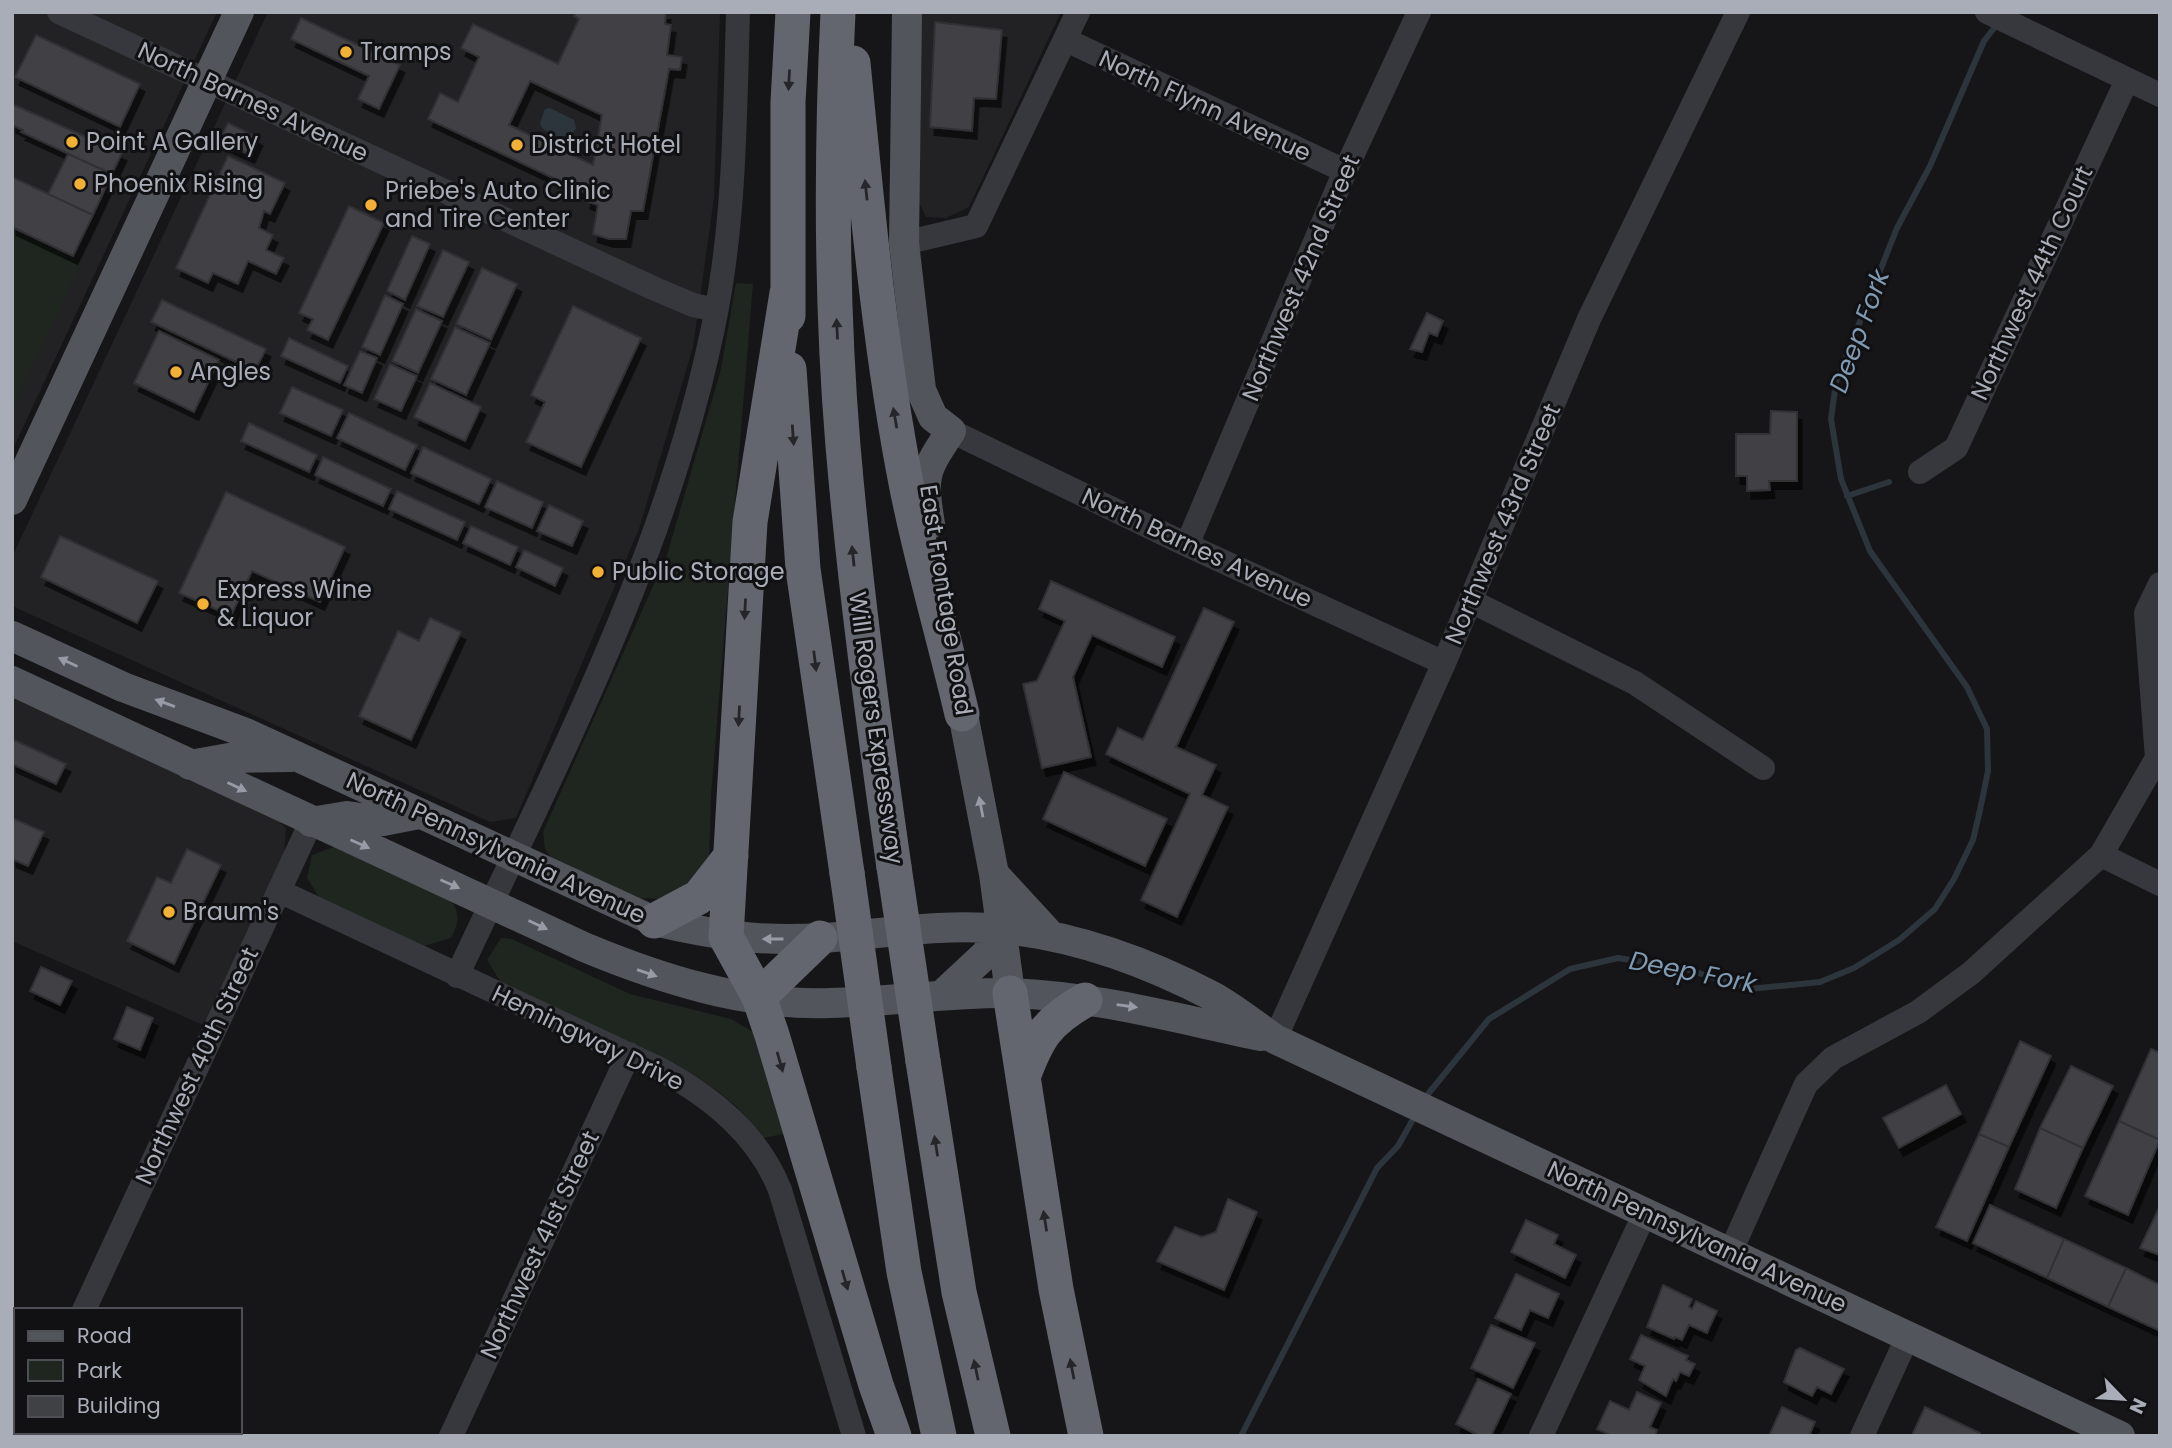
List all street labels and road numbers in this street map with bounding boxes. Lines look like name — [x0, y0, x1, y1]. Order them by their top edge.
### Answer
street label: North Barnes Avenue — [133, 34, 374, 170]
street label: North Flynn Avenue — [1094, 42, 1317, 169]
street label: Northwest 42nd Street — [1234, 150, 1367, 406]
street label: Northwest 44th Court — [1963, 160, 2100, 405]
street label: Northwest 43rd Street — [1437, 398, 1568, 649]
street label: North Barnes Avenue — [1077, 480, 1318, 616]
street label: East Frontage Road — [912, 482, 981, 717]
street label: Will Rogers Expressway — [841, 590, 912, 867]
street label: North Pennsylvania Avenue — [341, 764, 651, 932]
street label: Northwest 40th Street — [127, 942, 266, 1190]
street label: Hemingway Drive — [487, 977, 690, 1098]
street label: Northwest 41st Street — [472, 1125, 607, 1364]
street label: North Pennsylvania Avenue — [1542, 1153, 1852, 1321]

